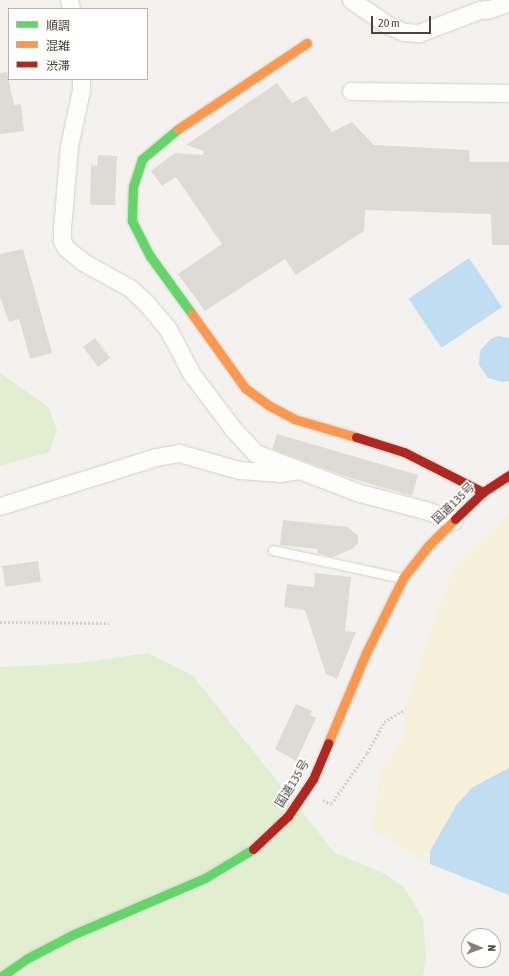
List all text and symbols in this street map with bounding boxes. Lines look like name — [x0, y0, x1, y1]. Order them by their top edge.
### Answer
legend — [8, 8, 148, 80]
scale bar — [373, 8, 433, 34]
text: 20 m — [378, 16, 400, 30]
text: 順調 — [46, 19, 70, 33]
text: 混雑 — [46, 39, 70, 53]
text: 渋滞 — [46, 59, 70, 73]
street label: 国道135号 — [430, 480, 478, 528]
street label: 国道135号 — [273, 758, 313, 810]
north arrow — [461, 928, 501, 968]
text: N — [486, 945, 498, 952]

